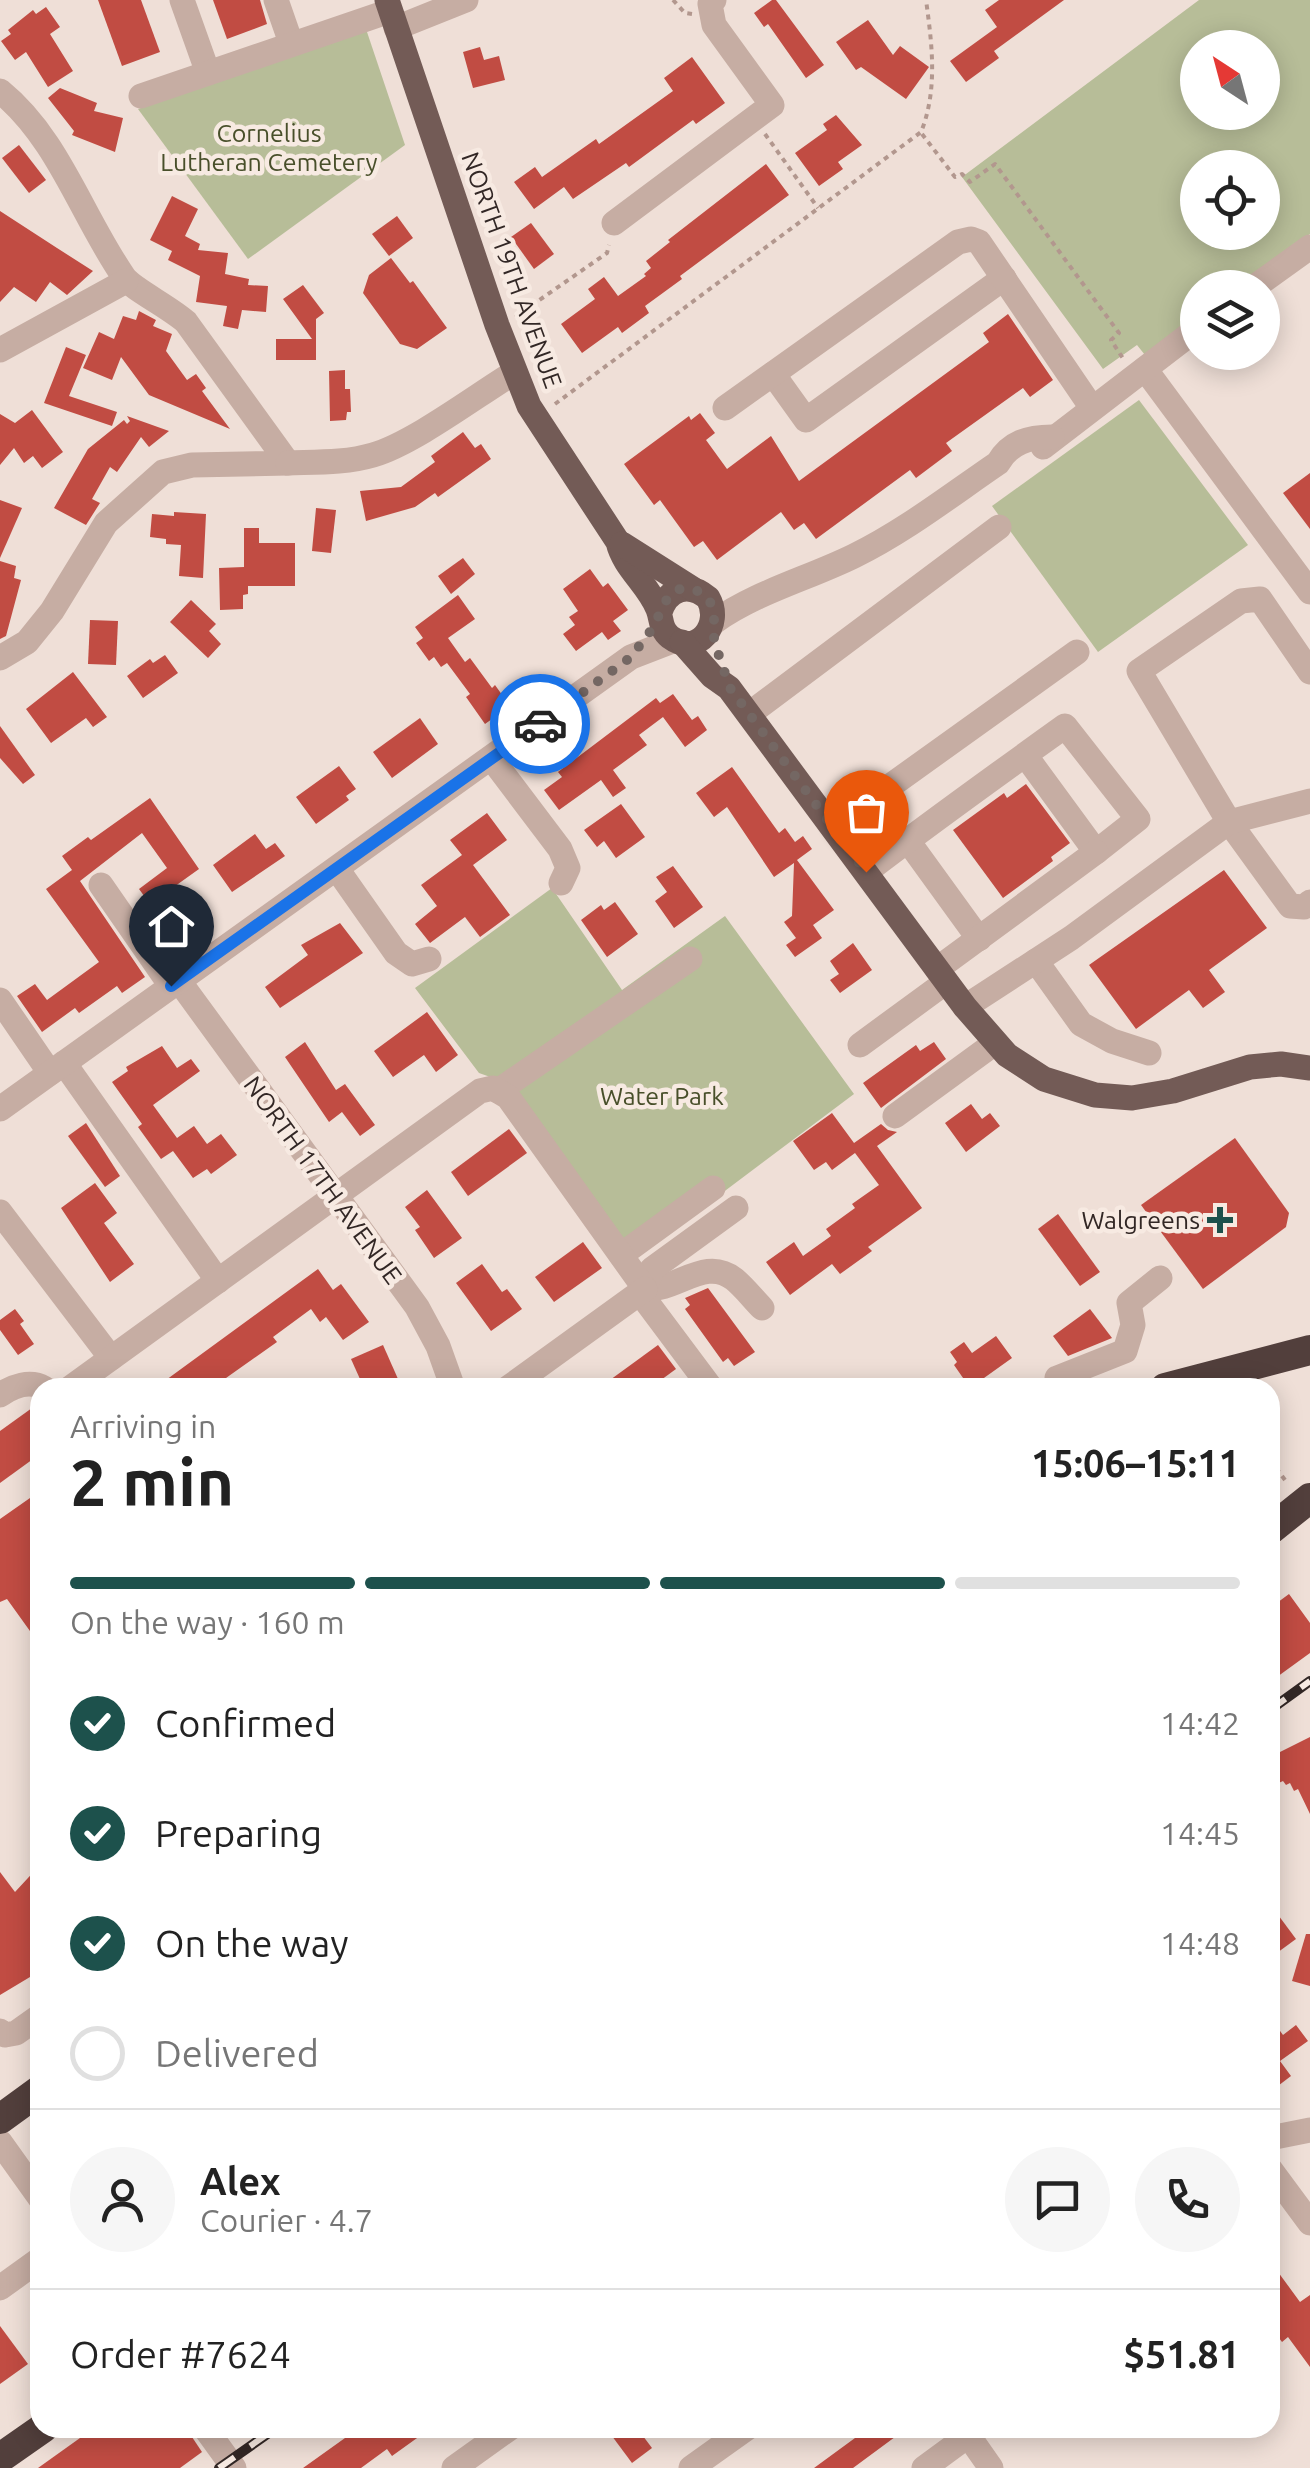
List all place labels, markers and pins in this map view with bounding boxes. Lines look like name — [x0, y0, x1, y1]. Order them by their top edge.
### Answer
pin — [824, 770, 909, 873]
pin — [129, 884, 214, 987]
place label: Walgreens — [1081, 1206, 1200, 1234]
marker: Walgreens — [1209, 1209, 1231, 1231]

